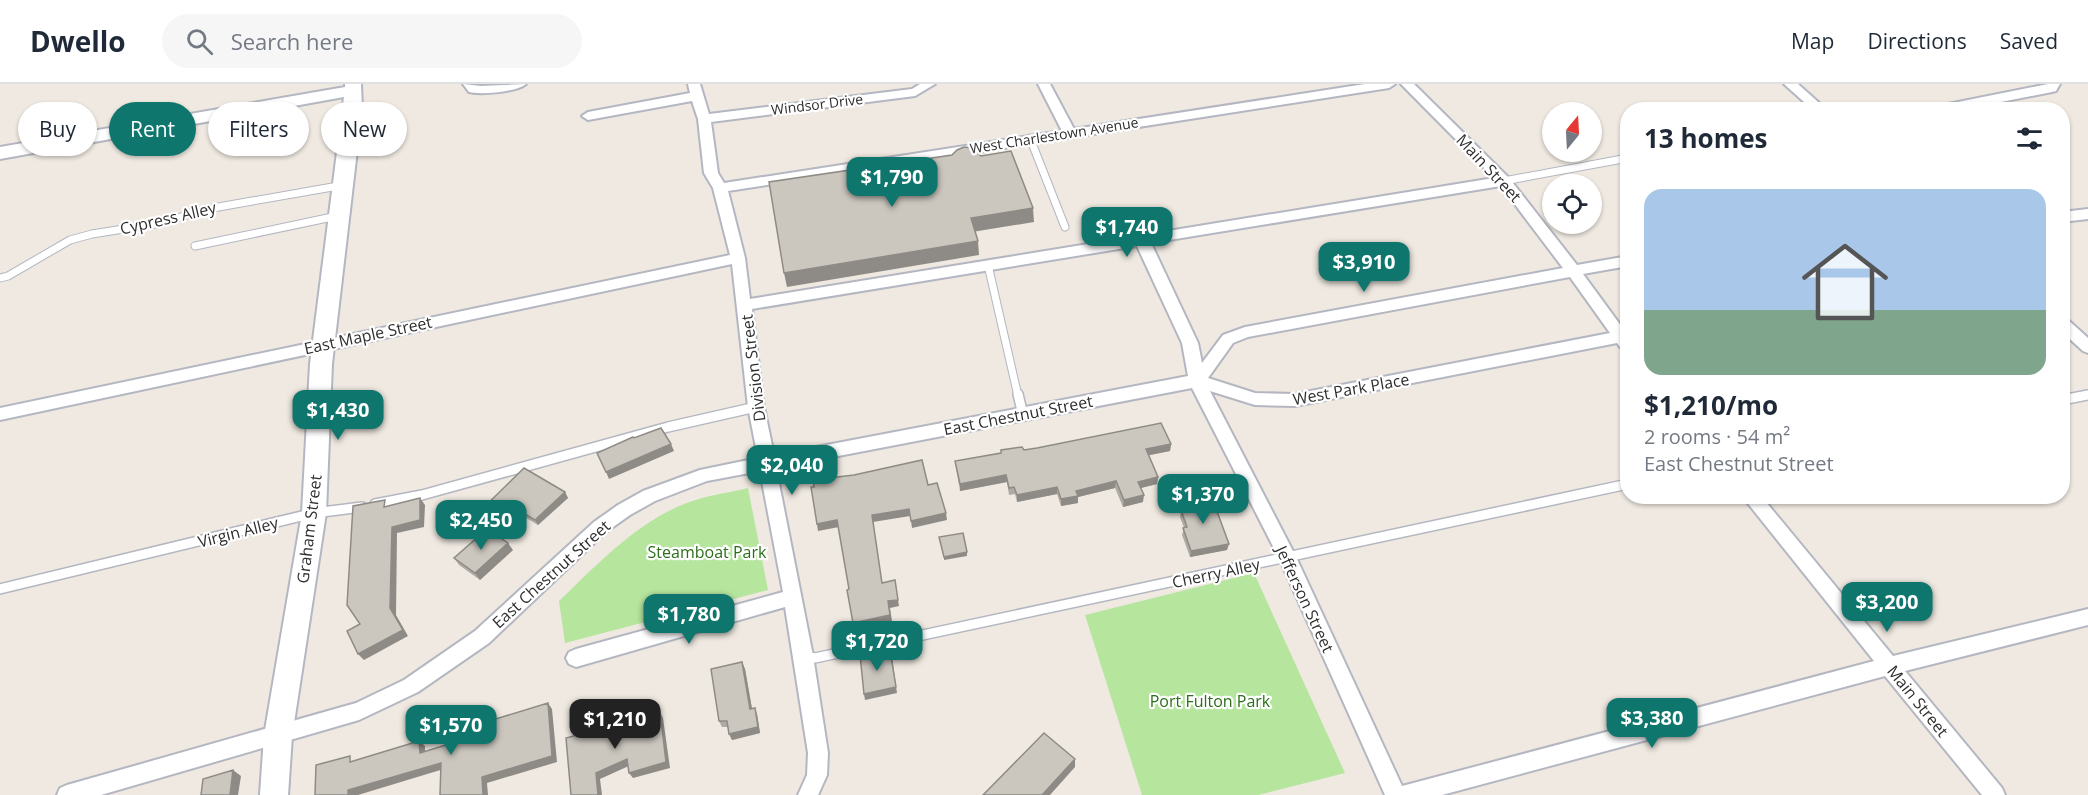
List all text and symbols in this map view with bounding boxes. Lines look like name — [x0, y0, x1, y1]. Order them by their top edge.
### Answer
search box — [162, 14, 582, 68]
text: Dwello — [30, 22, 126, 60]
icon: search — [183, 25, 216, 58]
text: Search here — [231, 26, 353, 56]
text: Map — [1791, 27, 1834, 55]
text: Directions — [1867, 27, 1967, 55]
text: Saved — [2000, 27, 2058, 55]
street label: Windsor Drive — [770, 89, 864, 119]
chip: Buy — [18, 102, 97, 156]
chip: Rent — [109, 102, 196, 156]
chip: Filters — [208, 102, 309, 156]
chip: New — [321, 102, 407, 156]
north arrow — [1542, 102, 1602, 162]
map controls — [1542, 102, 1602, 234]
street label: West Charlestown Avenue — [968, 112, 1140, 158]
text: 13 homes — [1644, 120, 1768, 156]
icon: filters — [2013, 122, 2046, 155]
street label: Main Street — [1452, 129, 1527, 207]
pin: $1,790 — [843, 157, 941, 208]
text: $1,790 — [861, 163, 923, 190]
button: locate — [1542, 174, 1602, 234]
street label: Cypress Alley — [118, 196, 219, 240]
pin: $1,740 — [1078, 207, 1176, 258]
text: $1,740 — [1096, 213, 1158, 240]
icon: home — [1791, 228, 1899, 336]
pin: $3,910 — [1315, 242, 1413, 293]
text: $3,910 — [1333, 248, 1395, 275]
street label: East Maple Street — [302, 311, 434, 359]
street label: Division Street — [735, 313, 770, 423]
street label: West Park Place — [1291, 368, 1411, 410]
text: $1,210/mo — [1644, 387, 1778, 423]
pin: $1,430 — [289, 390, 387, 441]
street label: East Chestnut Street — [941, 390, 1095, 440]
text: $1,430 — [307, 396, 369, 423]
text: 2 rooms · 54 m² — [1644, 423, 1790, 450]
pin: $2,040 — [743, 445, 841, 496]
text: East Chestnut Street — [1644, 450, 1834, 477]
text: $2,040 — [761, 451, 823, 478]
street label: Graham Street — [291, 473, 327, 585]
pin: $1,370 — [1154, 474, 1252, 525]
text: $1,370 — [1172, 480, 1234, 507]
pin: $2,450 — [432, 500, 530, 551]
text: $2,450 — [450, 506, 512, 533]
street label: Virgin Alley — [196, 511, 281, 553]
street label: East Chestnut Street — [487, 515, 615, 633]
street label: Jefferson Street — [1270, 540, 1339, 656]
park label: Steamboat Park — [648, 541, 767, 563]
street label: Cherry Alley — [1170, 553, 1263, 593]
pin: $3,200 — [1838, 582, 1936, 633]
text: $3,200 — [1856, 588, 1918, 615]
pin: $1,780 — [640, 594, 738, 645]
text: $1,780 — [658, 600, 720, 627]
pin: $1,720 — [828, 621, 926, 672]
text: $1,720 — [846, 627, 908, 654]
street label: Main Street — [1882, 661, 1954, 742]
park label: Port Fulton Park — [1150, 690, 1271, 712]
pin: $3,380 — [1603, 698, 1701, 749]
pin: $1,210 — [566, 699, 664, 750]
text: $3,380 — [1621, 704, 1683, 731]
pin: $1,570 — [402, 705, 500, 756]
text: $1,210 — [584, 705, 646, 732]
text: $1,570 — [420, 711, 482, 738]

